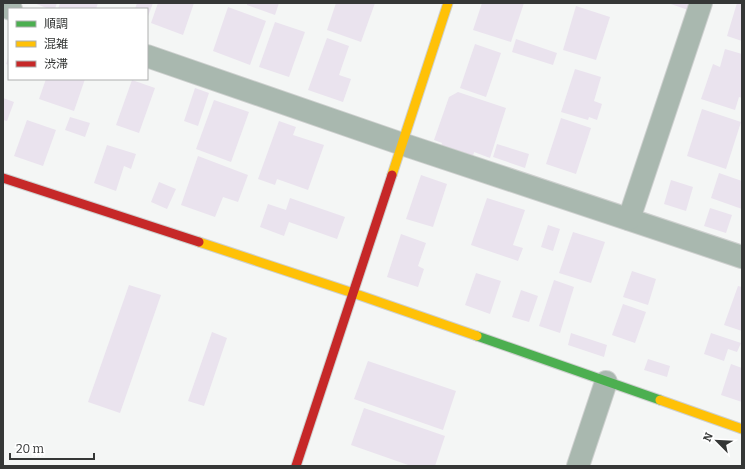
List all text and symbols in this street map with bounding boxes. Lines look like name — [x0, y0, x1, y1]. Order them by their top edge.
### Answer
legend — [8, 8, 148, 80]
text: 順調 — [44, 17, 68, 31]
text: 混雑 — [44, 37, 68, 51]
text: 渋滞 — [44, 57, 68, 71]
north arrow — [697, 421, 737, 461]
text: N — [701, 430, 716, 444]
scale bar — [10, 435, 94, 461]
text: 20 m — [16, 442, 45, 456]

